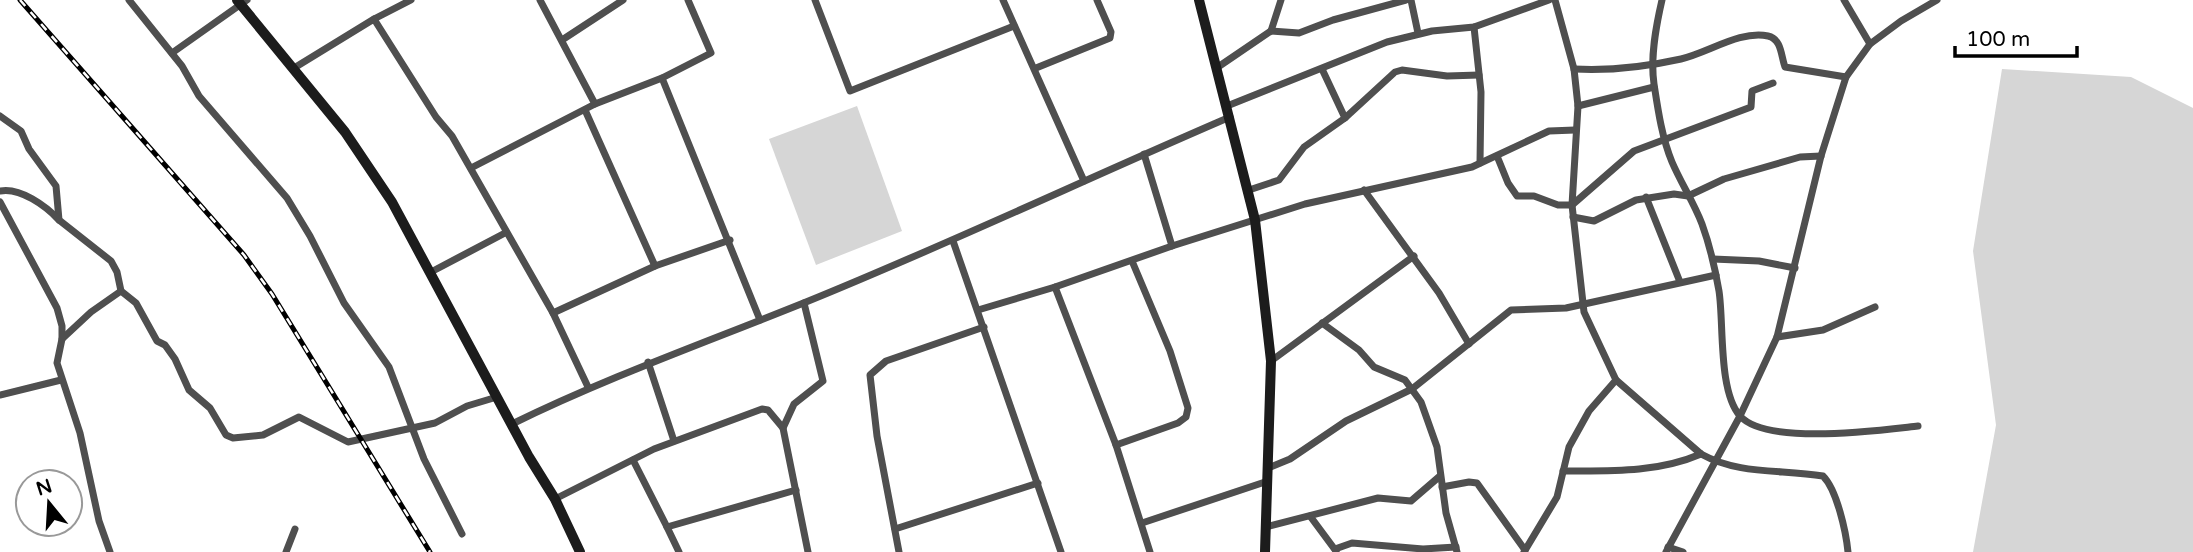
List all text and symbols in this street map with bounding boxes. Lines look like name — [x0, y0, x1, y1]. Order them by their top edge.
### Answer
scale bar — [1955, 14, 2078, 58]
text: 100 m — [1966, 27, 2030, 52]
north arrow — [14, 468, 84, 538]
text: N — [33, 475, 55, 501]

